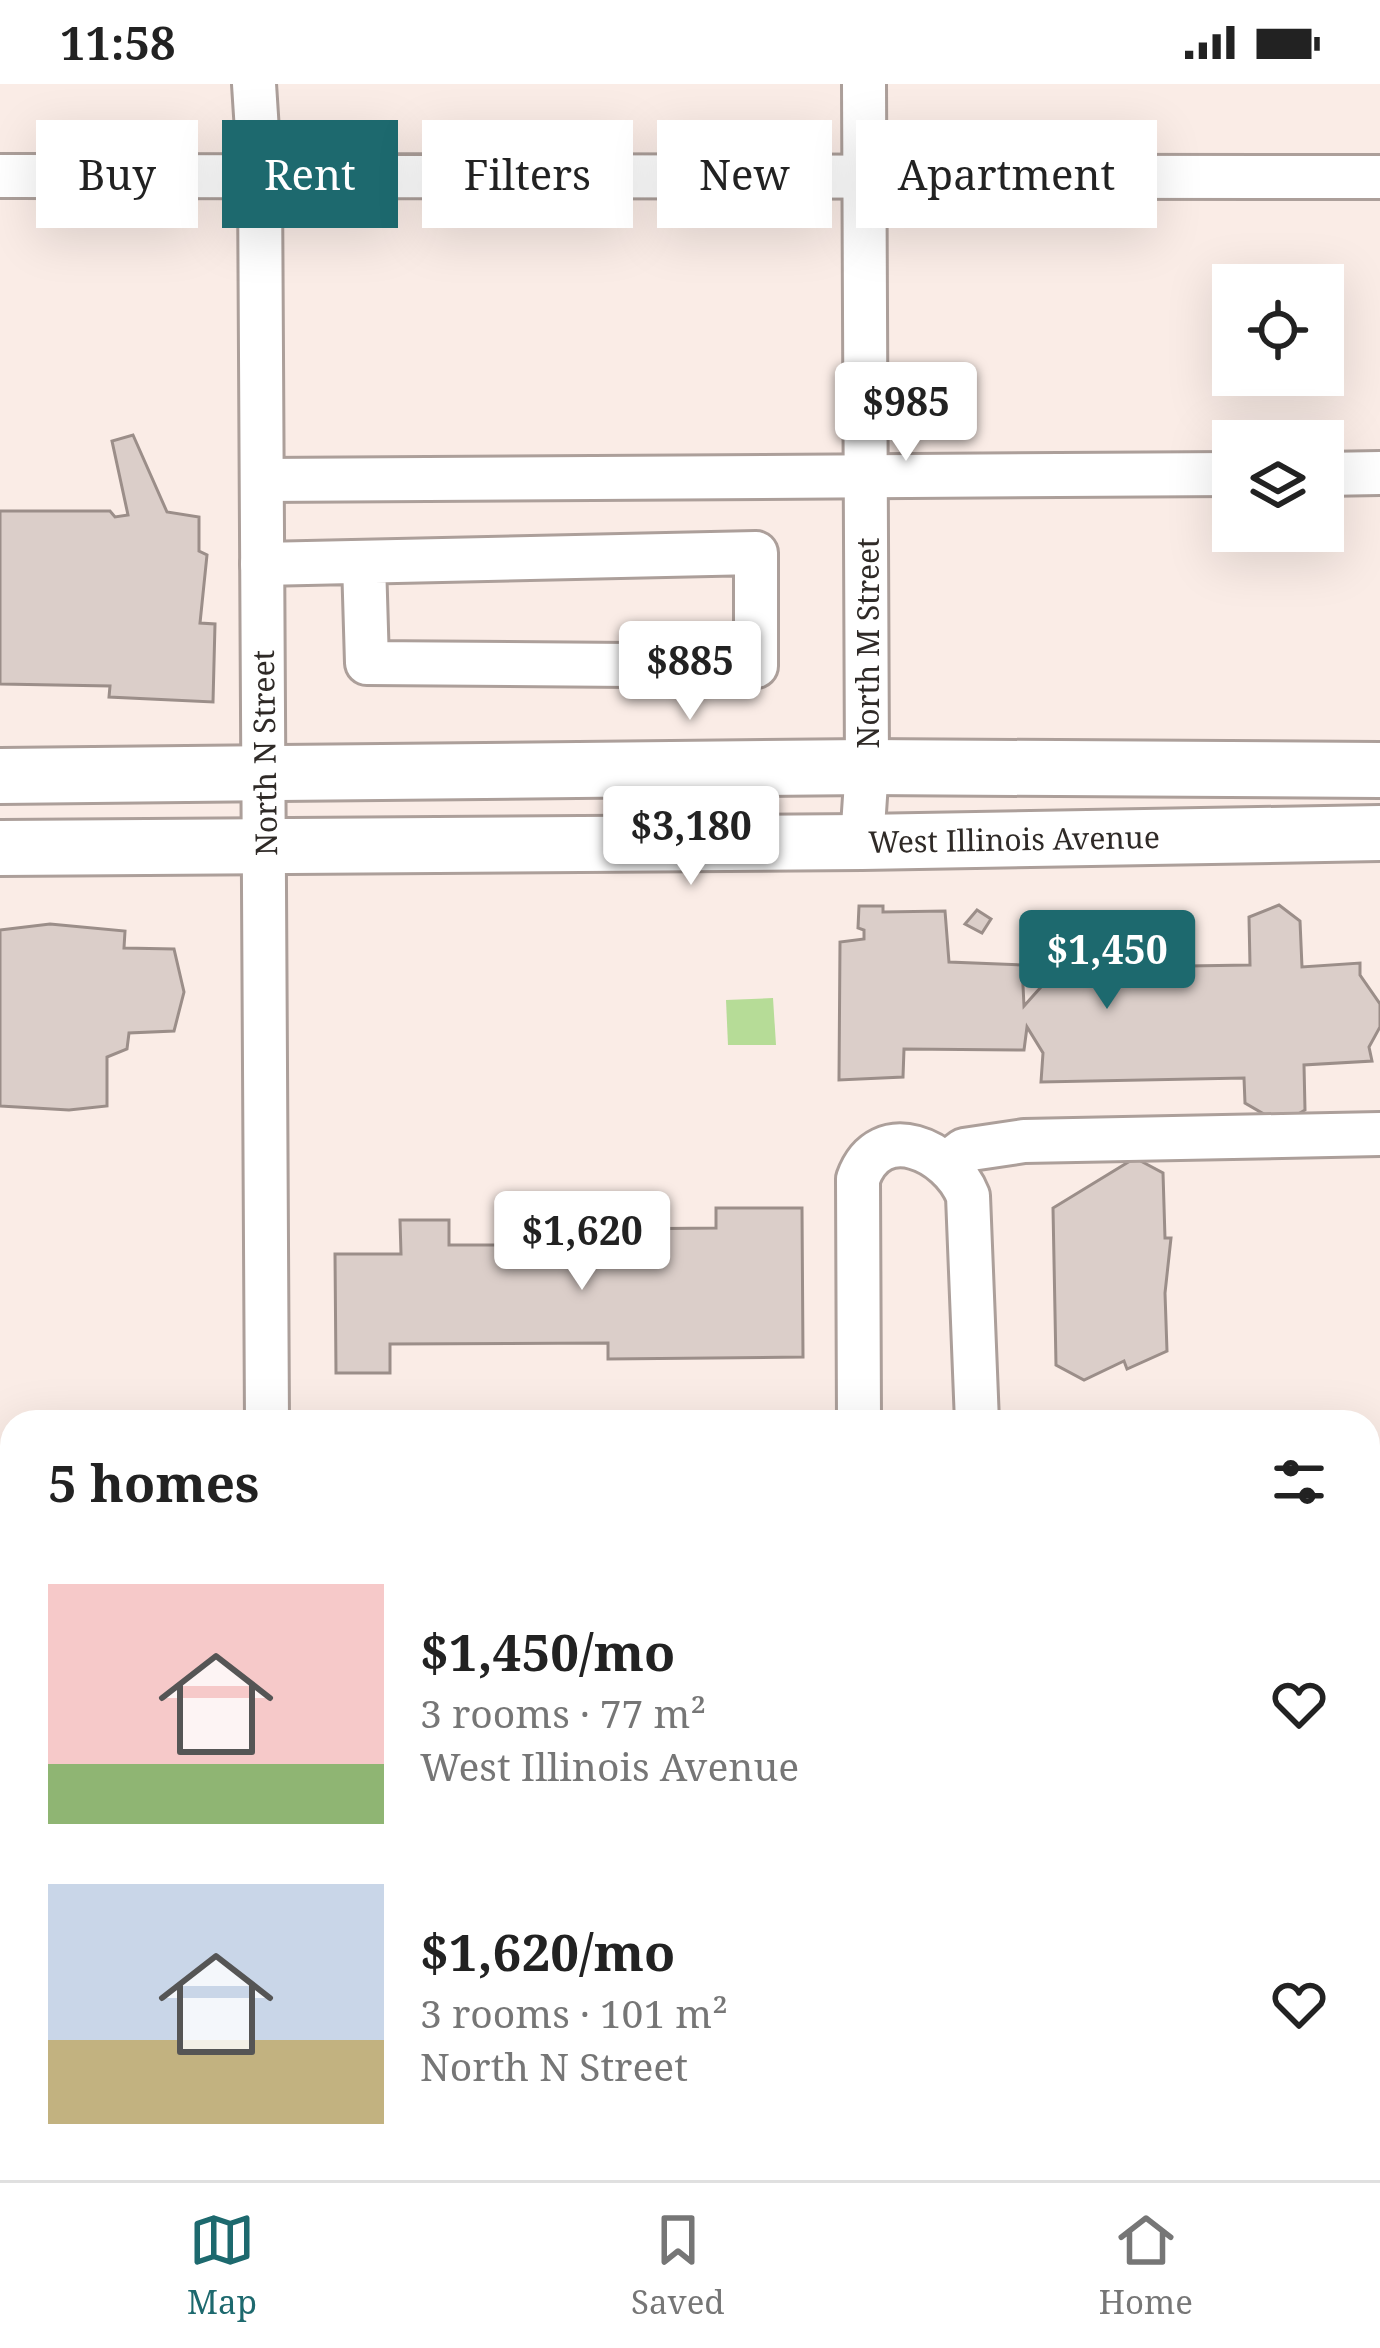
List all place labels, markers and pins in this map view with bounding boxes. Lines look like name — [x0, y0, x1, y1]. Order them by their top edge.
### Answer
pin: $985 — [835, 362, 977, 464]
pin: $885 — [619, 621, 761, 723]
pin: $3,180 — [593, 786, 789, 888]
pin: $1,450 — [1009, 910, 1205, 1012]
pin: $1,620 — [484, 1191, 680, 1293]

